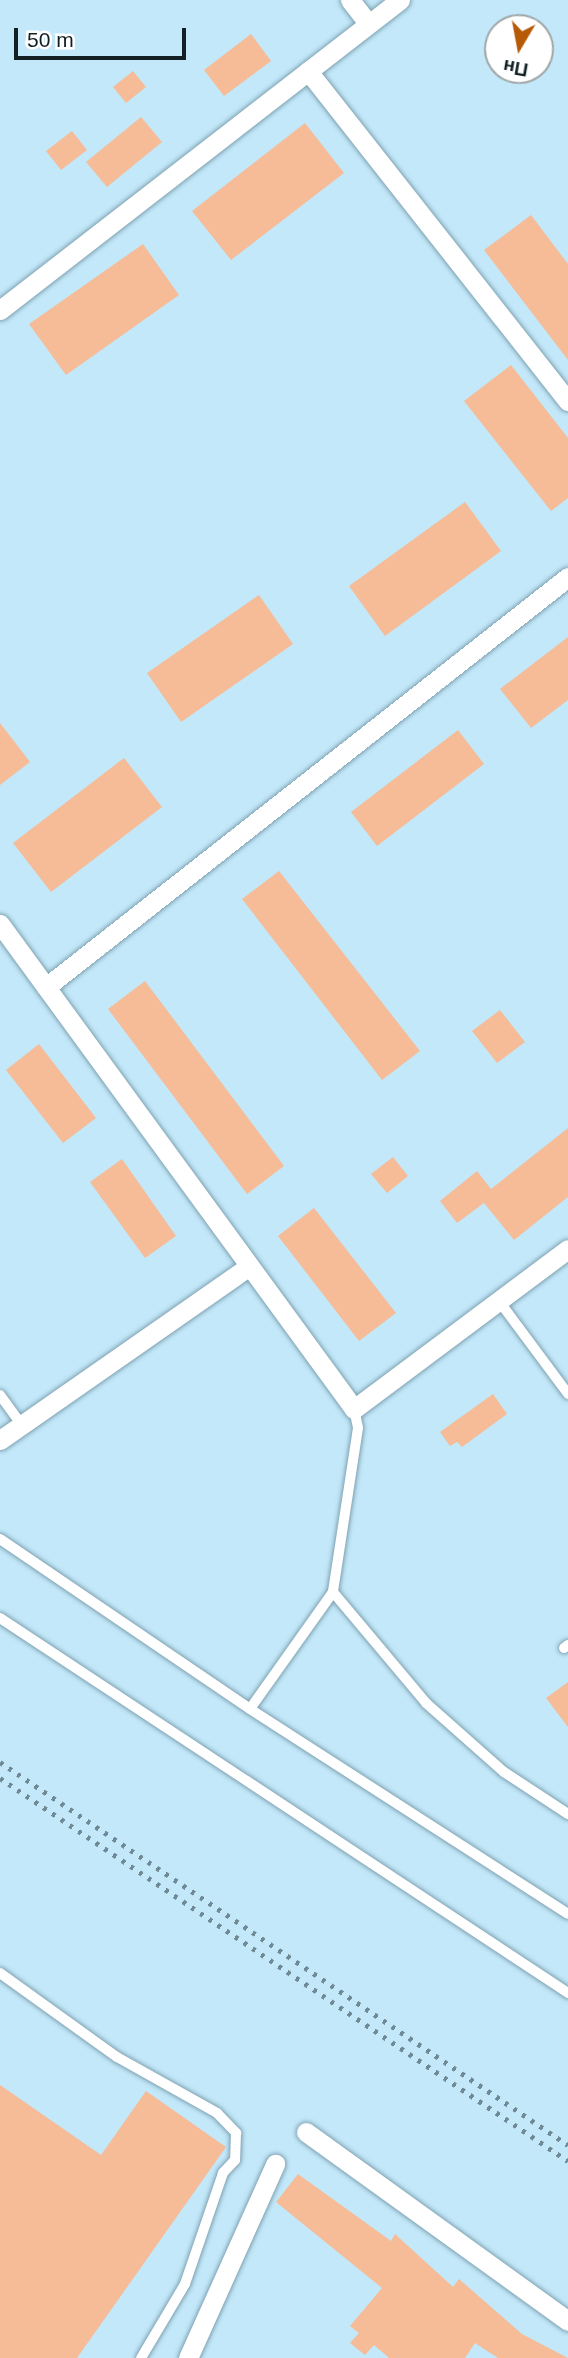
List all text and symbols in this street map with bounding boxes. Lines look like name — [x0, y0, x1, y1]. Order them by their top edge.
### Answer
scale bar — [18, 14, 189, 58]
north arrow — [484, 14, 554, 84]
text: 50 m — [27, 28, 74, 51]
text: Пн — [501, 56, 530, 81]

